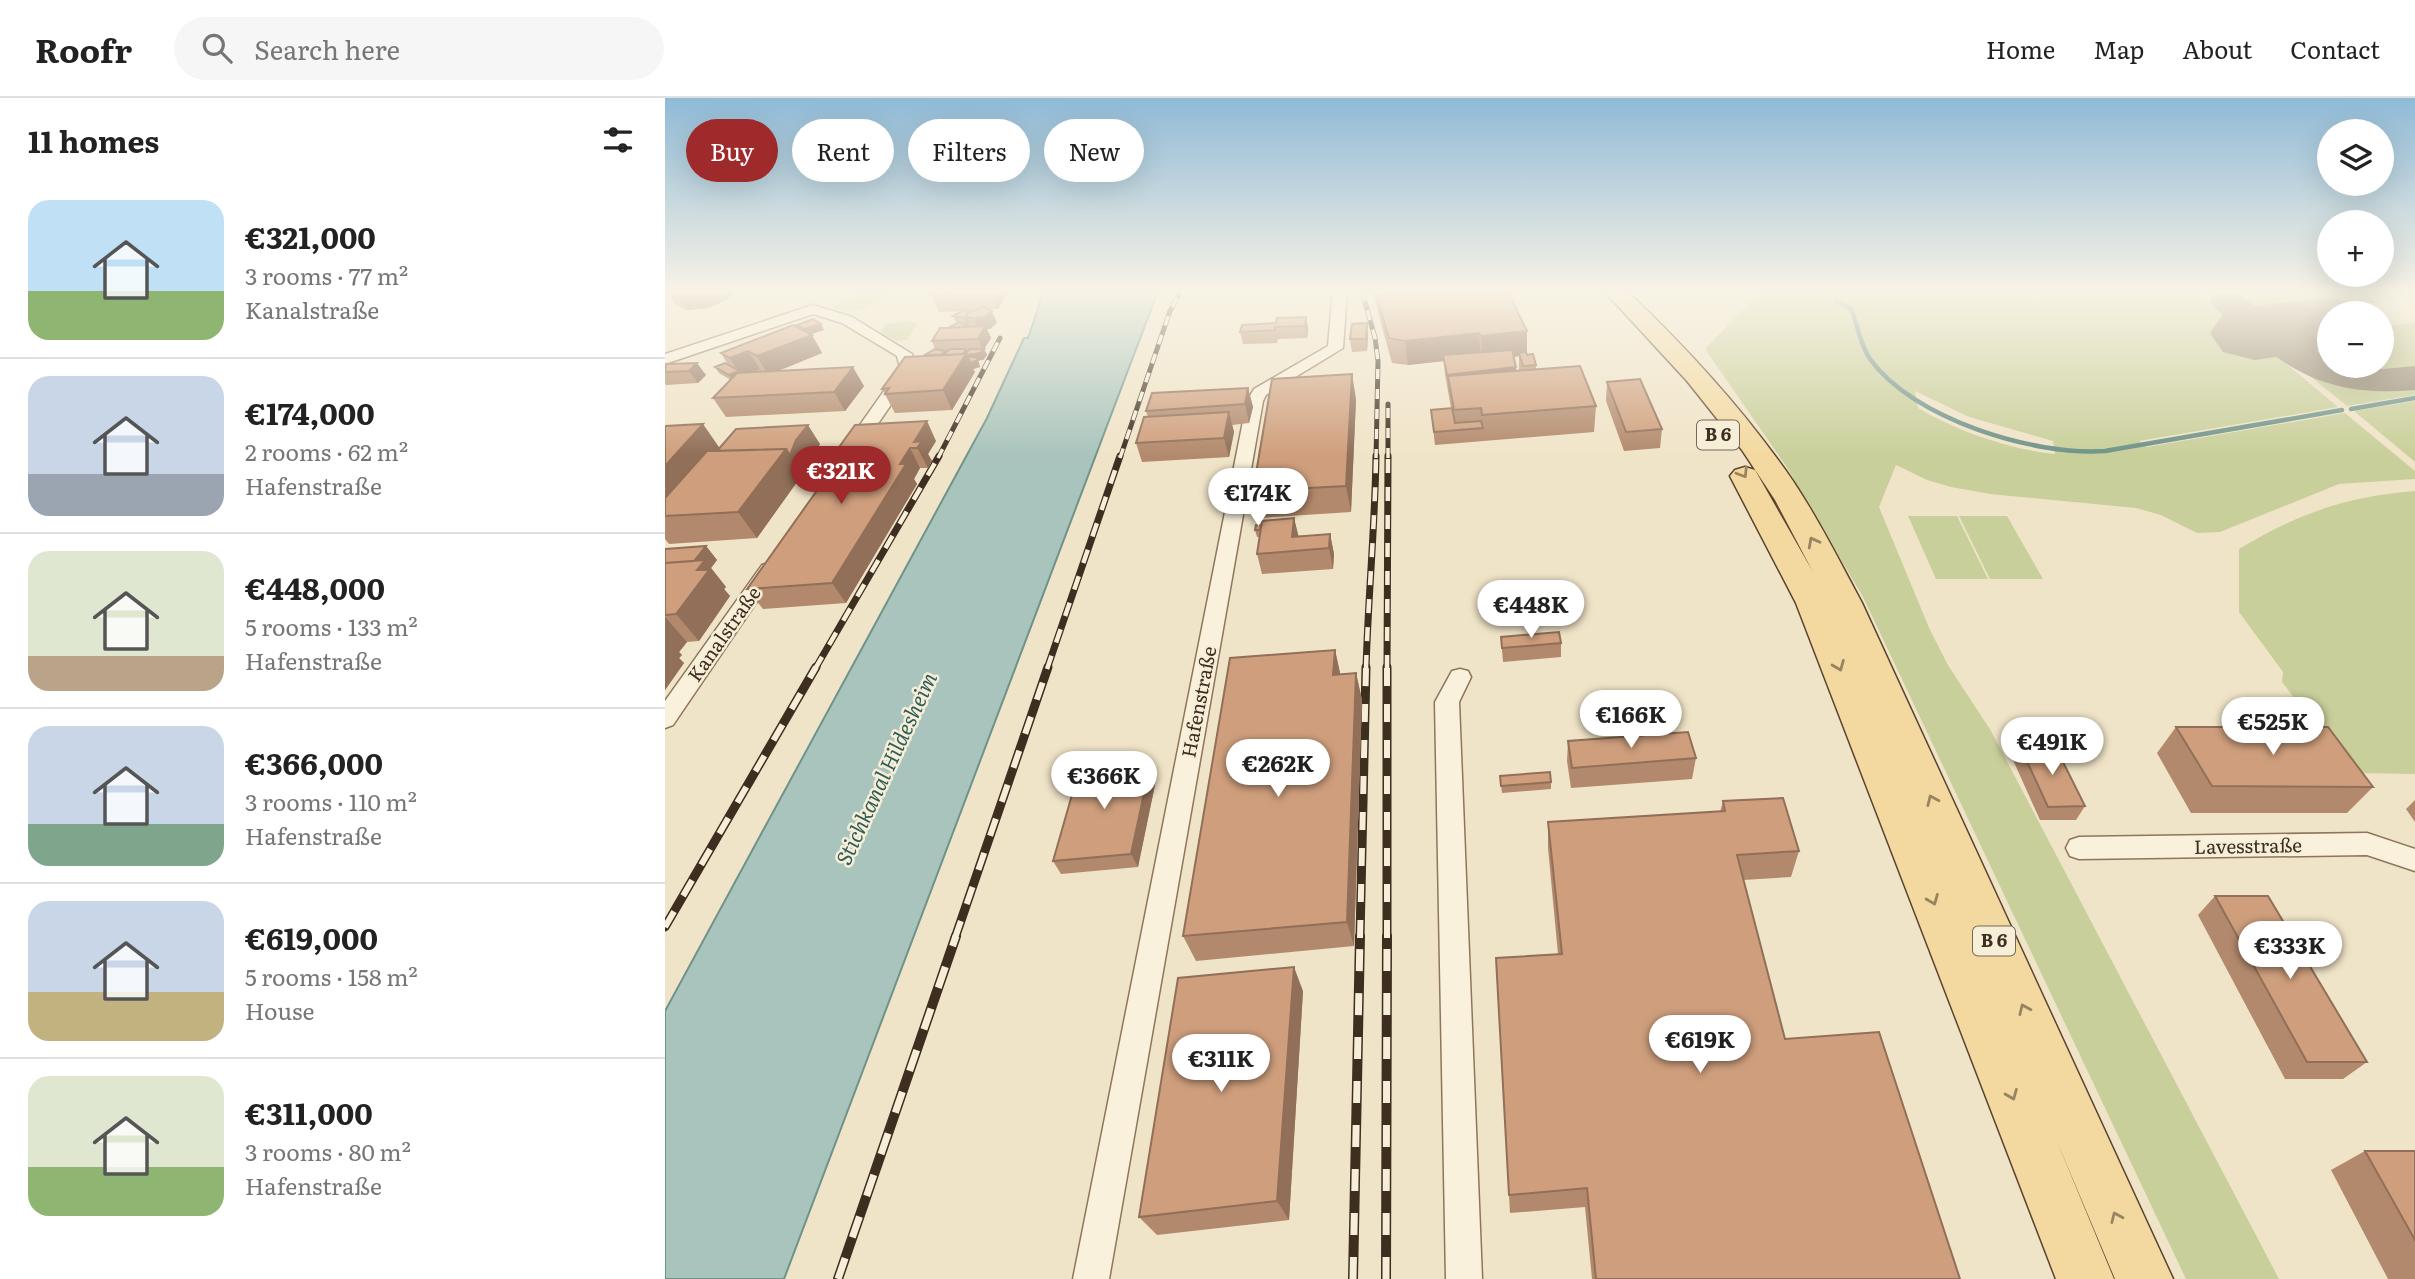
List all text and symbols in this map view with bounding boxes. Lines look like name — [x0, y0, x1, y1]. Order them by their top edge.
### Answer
search box — [174, 17, 664, 80]
text: Roofr — [35, 24, 132, 73]
icon: search — [198, 29, 236, 67]
text: Search here — [254, 29, 400, 68]
text: Home — [1986, 31, 2055, 66]
text: Map — [2093, 31, 2144, 66]
text: About — [2182, 31, 2252, 66]
text: Contact — [2290, 31, 2380, 66]
text: 11 homes — [28, 118, 159, 162]
chip: Buy — [686, 119, 778, 182]
chip: Rent — [792, 119, 894, 182]
chip: Filters — [908, 119, 1030, 182]
chip: New — [1044, 119, 1144, 182]
map controls — [2317, 119, 2394, 378]
button: layers — [2317, 119, 2394, 196]
icon: filters — [599, 121, 637, 159]
button: + — [2317, 210, 2394, 287]
text: €321,000 — [245, 214, 376, 258]
icon: home — [84, 228, 168, 312]
text: 3 rooms · 77 m² — [245, 258, 408, 292]
text: Kanalstraße — [245, 292, 379, 326]
button: − — [2317, 301, 2394, 378]
text: €174,000 — [245, 390, 375, 434]
icon: home — [84, 404, 168, 488]
road number: B 6 — [1697, 421, 1739, 450]
text: 2 rooms · 62 m² — [245, 434, 408, 468]
pin: €321K — [792, 446, 890, 506]
text: €321K — [807, 452, 875, 486]
one-way arrow — [1735, 466, 1748, 479]
text: Hafenstraße — [245, 468, 382, 502]
pin: €174K — [1209, 468, 1307, 528]
text: €174K — [1224, 474, 1292, 508]
one-way arrow — [1807, 537, 1821, 549]
text: €448,000 — [245, 565, 385, 609]
icon: home — [84, 579, 168, 663]
street label: Kanalstraße — [680, 580, 767, 687]
pin: €448K — [1482, 580, 1580, 640]
text: €448K — [1493, 586, 1569, 620]
text: 5 rooms · 133 m² — [245, 609, 418, 643]
text: Hafenstraße — [245, 643, 382, 677]
street label: Hafenstraße — [1173, 644, 1223, 760]
one-way arrow — [1830, 660, 1844, 672]
water label: Stichkanal Hildesheim — [826, 666, 943, 869]
pin: €166K — [1582, 690, 1680, 750]
text: €166K — [1596, 696, 1666, 730]
pin: €525K — [2224, 698, 2322, 757]
text: €525K — [2237, 703, 2309, 737]
pin: €491K — [2003, 718, 2101, 777]
text: €491K — [2017, 723, 2087, 757]
text: €366,000 — [245, 740, 383, 784]
pin: €262K — [1229, 740, 1327, 799]
text: €262K — [1242, 745, 1314, 779]
pin: €366K — [1055, 752, 1153, 811]
icon: home — [84, 754, 168, 838]
text: €366K — [1067, 757, 1141, 791]
text: 3 rooms · 110 m² — [245, 784, 417, 818]
one-way arrow — [1926, 795, 1940, 808]
text: Hafenstraße — [245, 818, 382, 852]
street label: Lavesstraße — [2194, 830, 2302, 860]
one-way arrow — [1925, 893, 1939, 905]
text: €619,000 — [245, 915, 378, 959]
pin: €333K — [2241, 922, 2339, 981]
road number: B 6 — [1973, 926, 2015, 956]
text: €333K — [2254, 927, 2326, 961]
icon: home — [84, 929, 168, 1013]
text: 5 rooms · 158 m² — [245, 959, 418, 993]
text: House — [245, 993, 314, 1027]
one-way arrow — [2018, 1003, 2032, 1016]
pin: €619K — [1651, 1016, 1749, 1075]
text: €619K — [1665, 1021, 1735, 1055]
pin: €311K — [1172, 1034, 1270, 1094]
text: €311K — [1188, 1040, 1254, 1074]
one-way arrow — [2003, 1088, 2017, 1100]
text: €311,000 — [245, 1090, 373, 1134]
icon: home — [84, 1104, 168, 1188]
text: 3 rooms · 80 m² — [245, 1134, 411, 1168]
text: Hafenstraße — [245, 1168, 382, 1202]
one-way arrow — [2110, 1211, 2124, 1224]

